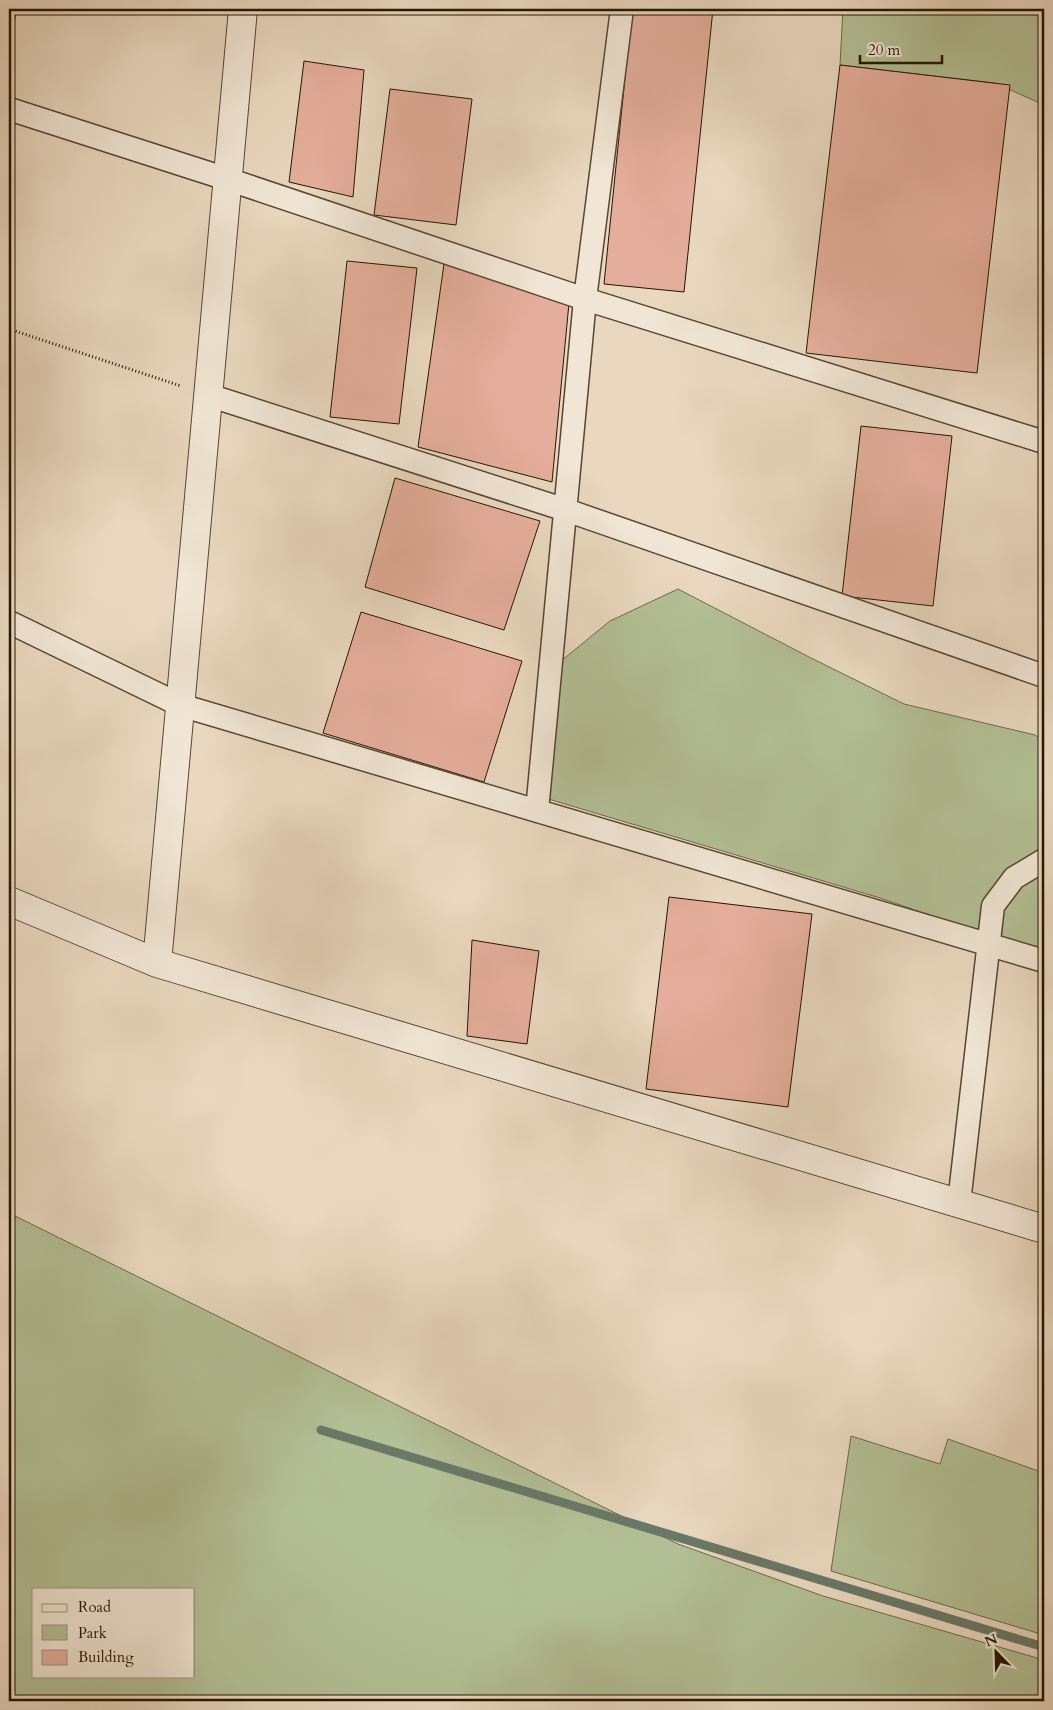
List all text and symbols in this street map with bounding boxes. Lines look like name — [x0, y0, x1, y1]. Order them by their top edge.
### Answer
scale bar — [860, 32, 943, 64]
text: 20 m — [868, 40, 900, 60]
legend — [32, 1588, 195, 1678]
text: Road — [78, 1597, 111, 1617]
text: Park — [78, 1623, 107, 1643]
north arrow — [970, 1628, 1020, 1678]
text: N — [982, 1629, 1000, 1652]
text: Building — [78, 1647, 134, 1667]

